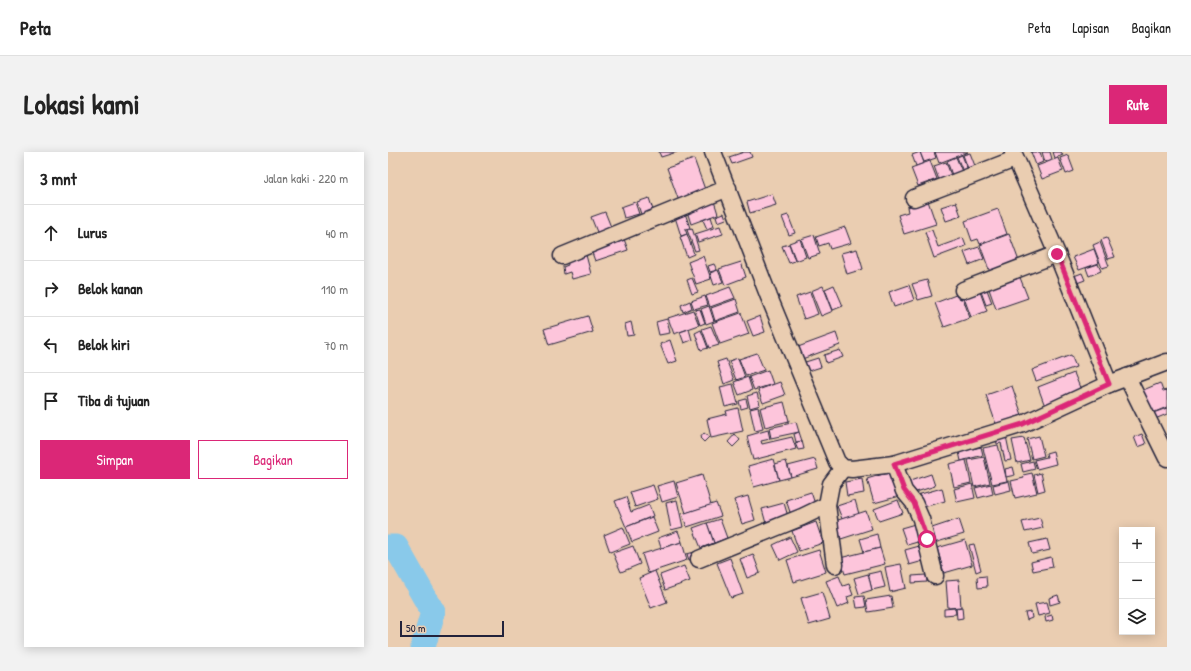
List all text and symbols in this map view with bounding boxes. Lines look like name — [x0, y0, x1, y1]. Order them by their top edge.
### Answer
text: Peta — [20, 15, 51, 41]
text: Peta — [1028, 18, 1050, 37]
text: Lapisan — [1072, 18, 1109, 37]
text: Bagikan — [1131, 18, 1171, 37]
text: Lokasi kami — [24, 85, 140, 123]
button: Rute — [1109, 85, 1167, 124]
text: 3 mnt — [40, 167, 77, 190]
text: Jalan kaki · 220 m — [263, 169, 348, 187]
icon: ahead — [40, 222, 62, 244]
text: Lurus — [78, 222, 107, 243]
text: 40 m — [325, 224, 348, 242]
route end — [1048, 245, 1066, 263]
icon: right — [40, 278, 62, 300]
text: Belok kanan — [78, 278, 143, 299]
text: 110 m — [321, 280, 348, 298]
icon: left — [40, 334, 62, 356]
text: Belok kiri — [78, 334, 130, 355]
text: 70 m — [324, 336, 348, 354]
icon: arrive — [40, 390, 62, 412]
text: Tiba di tujuan — [78, 390, 150, 411]
button: Simpan — [40, 440, 190, 479]
button: Bagikan — [198, 440, 348, 479]
map controls — [1119, 527, 1155, 635]
button: + — [1119, 527, 1155, 563]
route start — [918, 530, 936, 548]
button: − — [1119, 563, 1155, 599]
button: layers — [1119, 599, 1155, 635]
scale bar — [400, 619, 504, 638]
text: 50 m — [406, 621, 426, 635]

